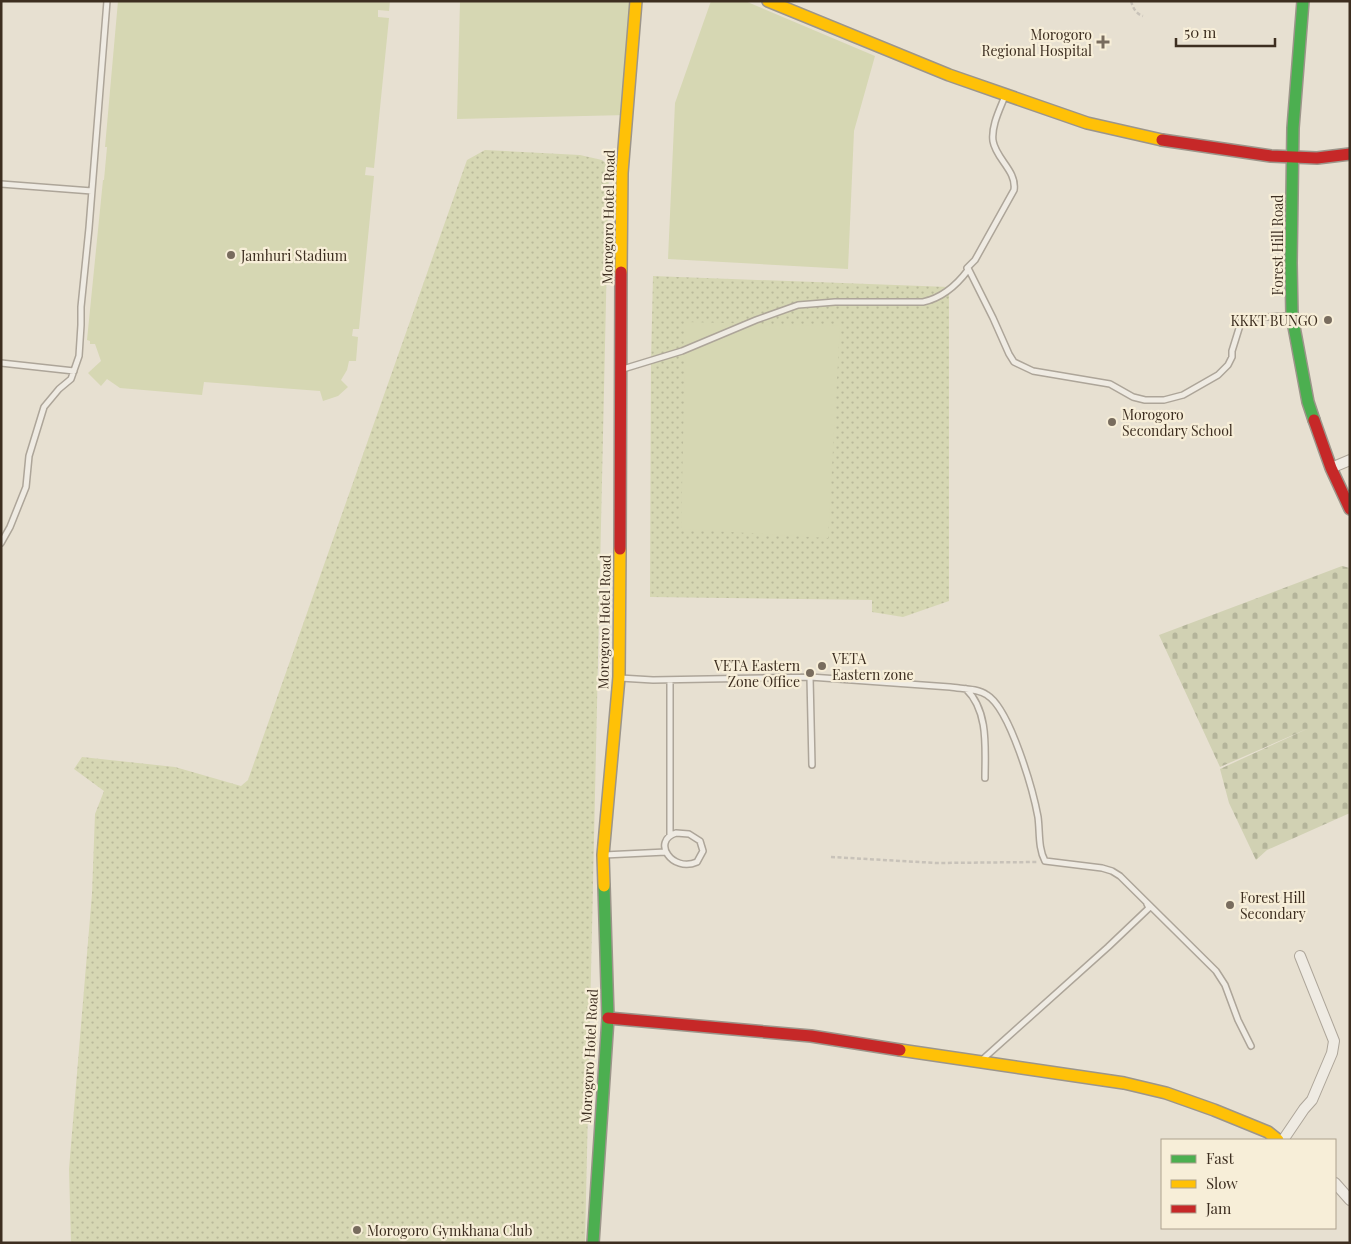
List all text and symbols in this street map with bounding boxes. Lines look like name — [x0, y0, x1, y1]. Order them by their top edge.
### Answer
scale bar — [1176, 15, 1275, 47]
text: 50 m — [1184, 22, 1217, 42]
place label: Morogoro Regional Hospital — [981, 25, 1092, 60]
marker: Morogoro Regional Hospital — [1096, 35, 1110, 49]
street label: Morogoro Hotel Road — [597, 150, 619, 284]
street label: Forest Hill Road — [1268, 195, 1287, 295]
place label: Jamhuri Stadium — [240, 246, 348, 265]
marker: Jamhuri Stadium — [225, 249, 237, 261]
place label: KKKT BUNGO — [1230, 311, 1318, 330]
marker: KKKT BUNGO — [1322, 314, 1334, 326]
place label: Morogoro Secondary School — [1122, 405, 1233, 440]
marker: Morogoro Secondary School — [1106, 416, 1118, 428]
street label: Morogoro Hotel Road — [593, 555, 615, 689]
place label: VETA Eastern zone — [831, 649, 914, 684]
place label: VETA Eastern Zone Office — [713, 656, 801, 691]
marker: VETA Eastern zone — [816, 660, 828, 672]
marker: VETA Eastern Zone Office — [804, 667, 816, 679]
place label: Forest Hill Secondary — [1240, 888, 1306, 923]
marker: Forest Hill Secondary — [1224, 899, 1236, 911]
street label: Morogoro Hotel Road — [576, 988, 602, 1124]
legend — [1161, 1139, 1336, 1229]
text: Fast — [1206, 1148, 1235, 1168]
text: Slow — [1206, 1173, 1238, 1193]
text: Jam — [1205, 1198, 1232, 1218]
place label: Morogoro Gymkhana Club — [367, 1221, 532, 1240]
marker: Morogoro Gymkhana Club — [351, 1224, 363, 1236]

